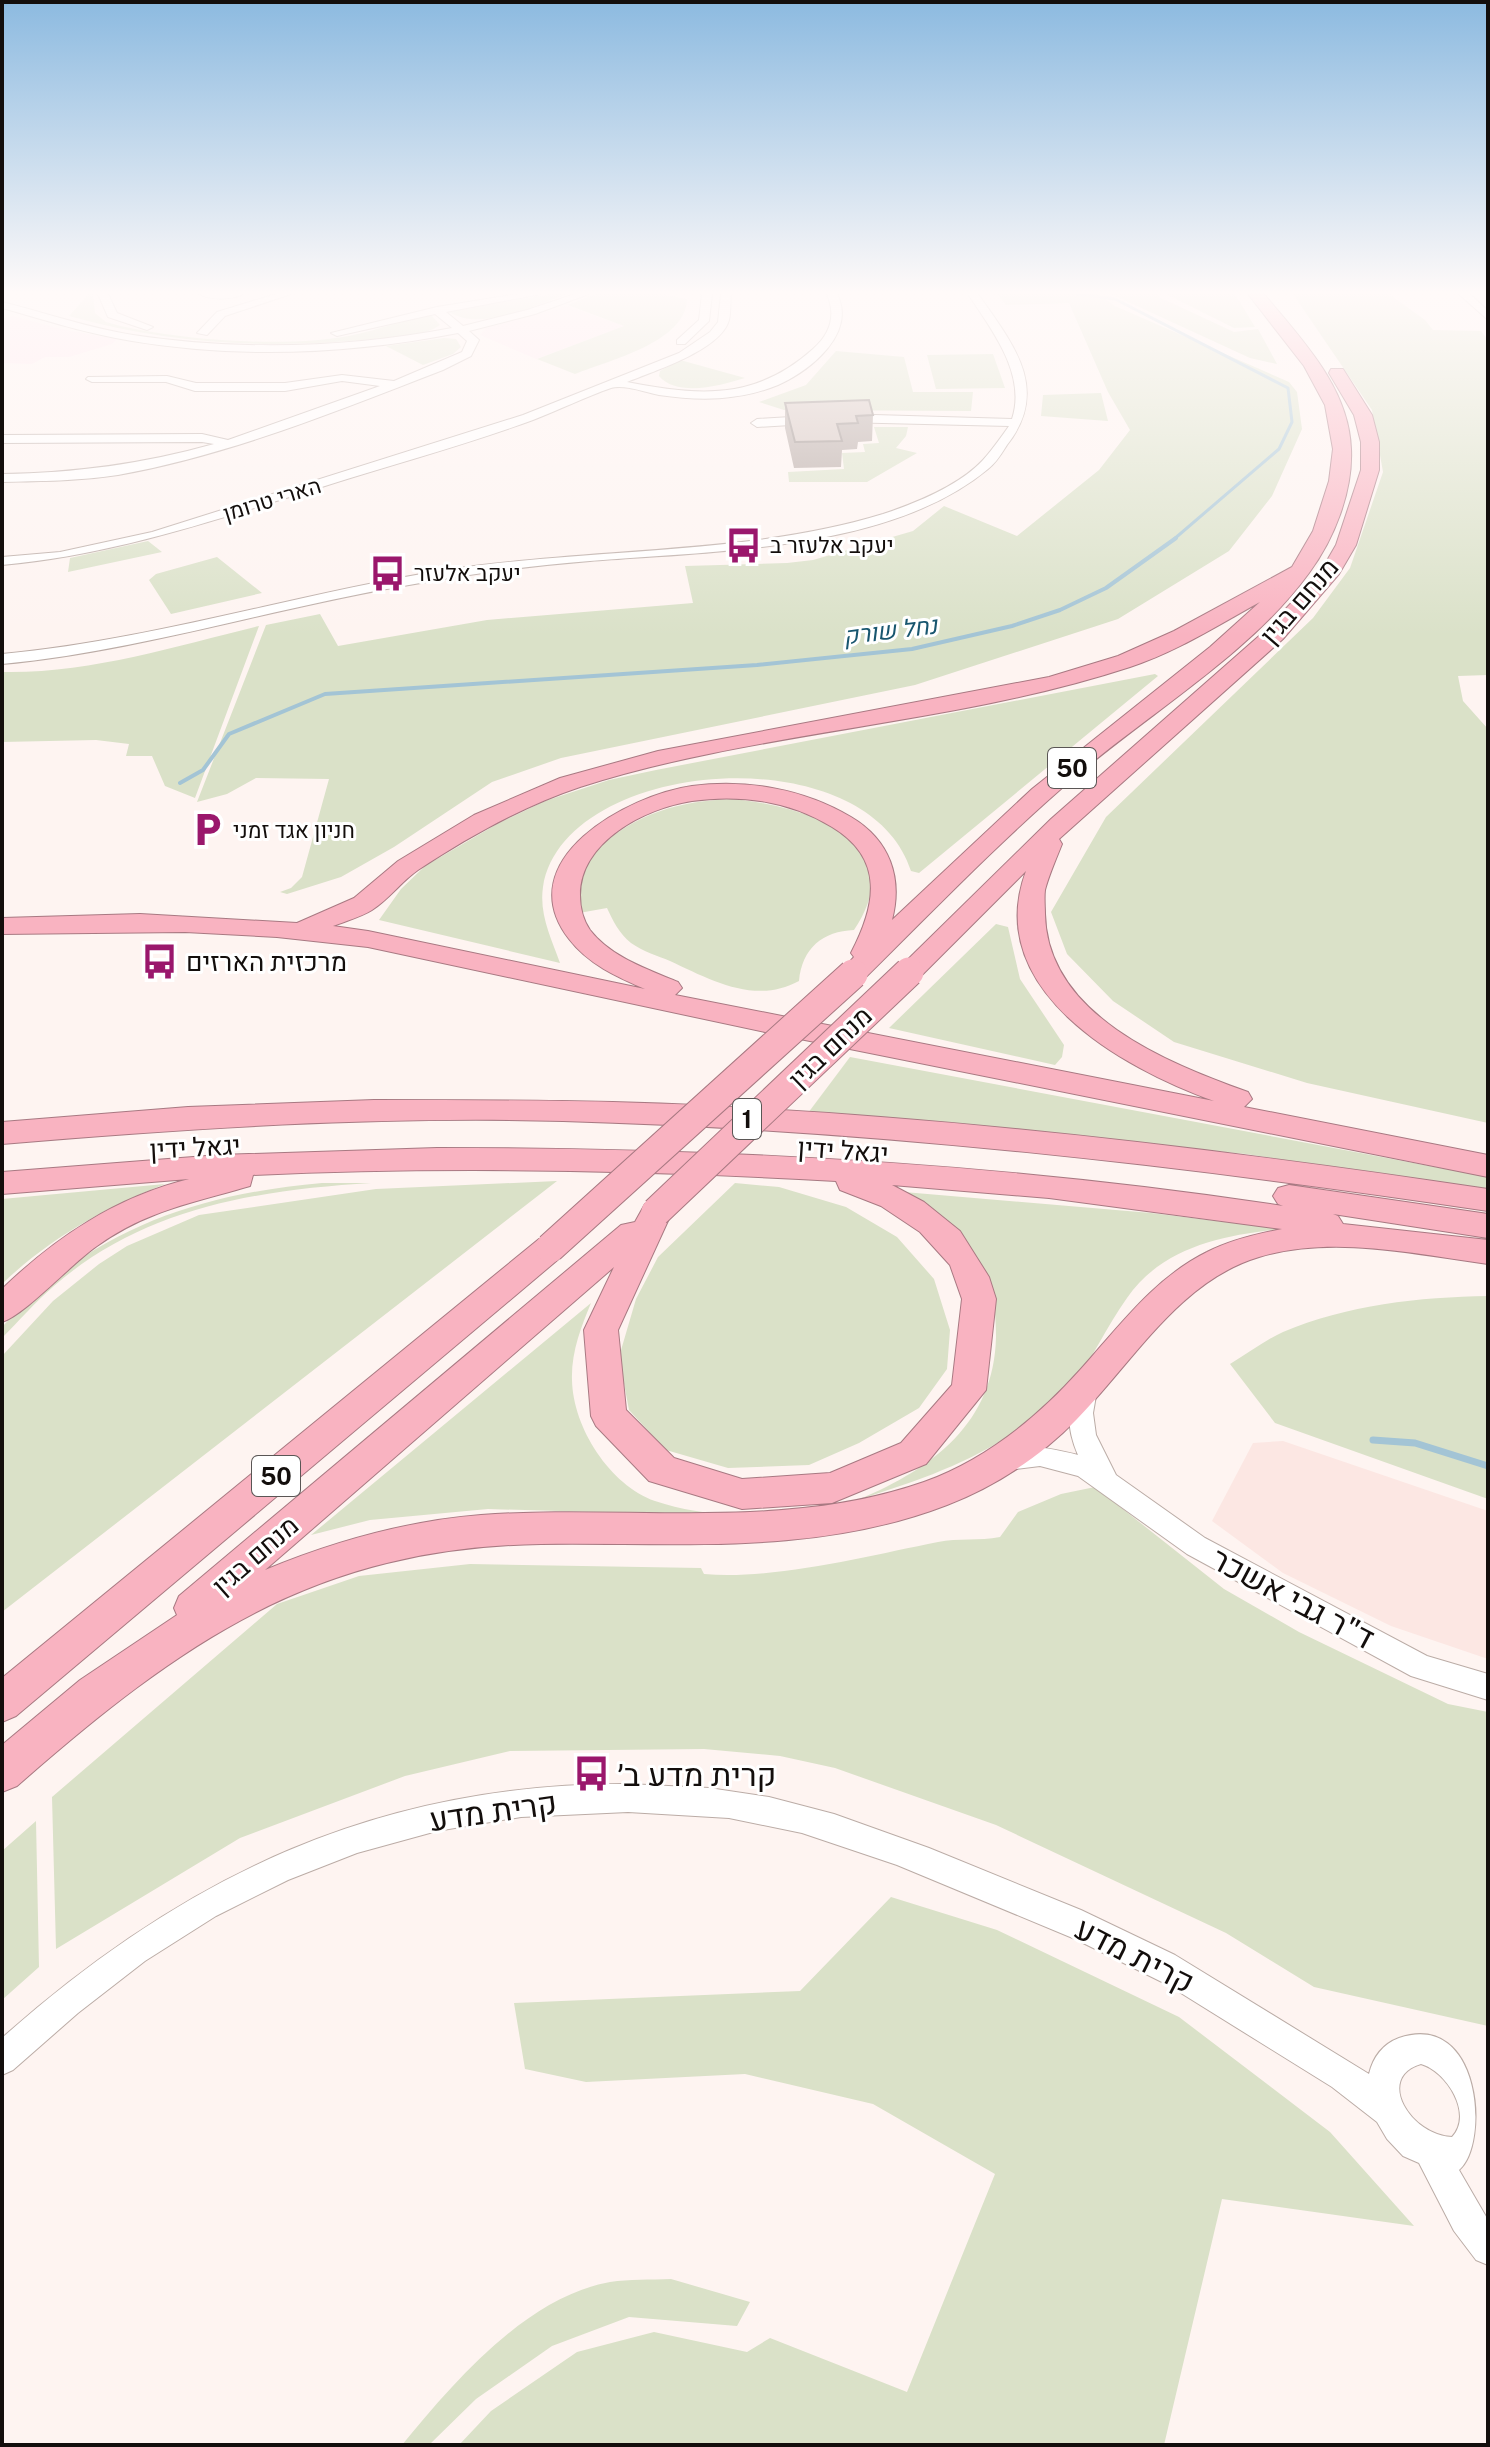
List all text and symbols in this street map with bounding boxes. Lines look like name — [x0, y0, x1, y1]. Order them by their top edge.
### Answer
street label: הארי טרומן — [220, 472, 324, 526]
bus stop icon: יעקב אלעזר ב — [725, 526, 763, 564]
place label: יעקב אלעזר ב — [770, 532, 894, 558]
street label: מנחם בגין — [1253, 552, 1345, 650]
bus stop icon: יעקב אלעזר — [369, 554, 407, 592]
place label: יעקב אלעזר — [414, 560, 521, 586]
water label: נחל שורק — [842, 610, 941, 650]
road number: 50 — [1048, 748, 1096, 788]
parking icon: חניון אגד זמני — [188, 811, 226, 849]
place label: חניון אגד זמני — [233, 817, 355, 843]
bus stop icon: מרכזית הארזים — [141, 942, 179, 980]
place label: מרכזית הארזים — [186, 946, 347, 977]
street label: מנחם בגין — [782, 1000, 878, 1094]
road number: 1 — [733, 1099, 761, 1139]
street label: יגאל ידין — [149, 1129, 241, 1165]
street label: יגאל ידין — [797, 1131, 889, 1169]
road number: 50 — [252, 1456, 300, 1496]
street label: מנחם בגין — [206, 1509, 304, 1601]
street label: ד"ר גבי אשכר — [1205, 1540, 1381, 1656]
bus stop icon: קרית מדע ב׳ — [573, 1755, 611, 1793]
place label: קרית מדע ב׳ — [618, 1756, 777, 1793]
street label: קרית מדע — [427, 1784, 559, 1838]
street label: קרית מדע — [1069, 1909, 1201, 2001]

